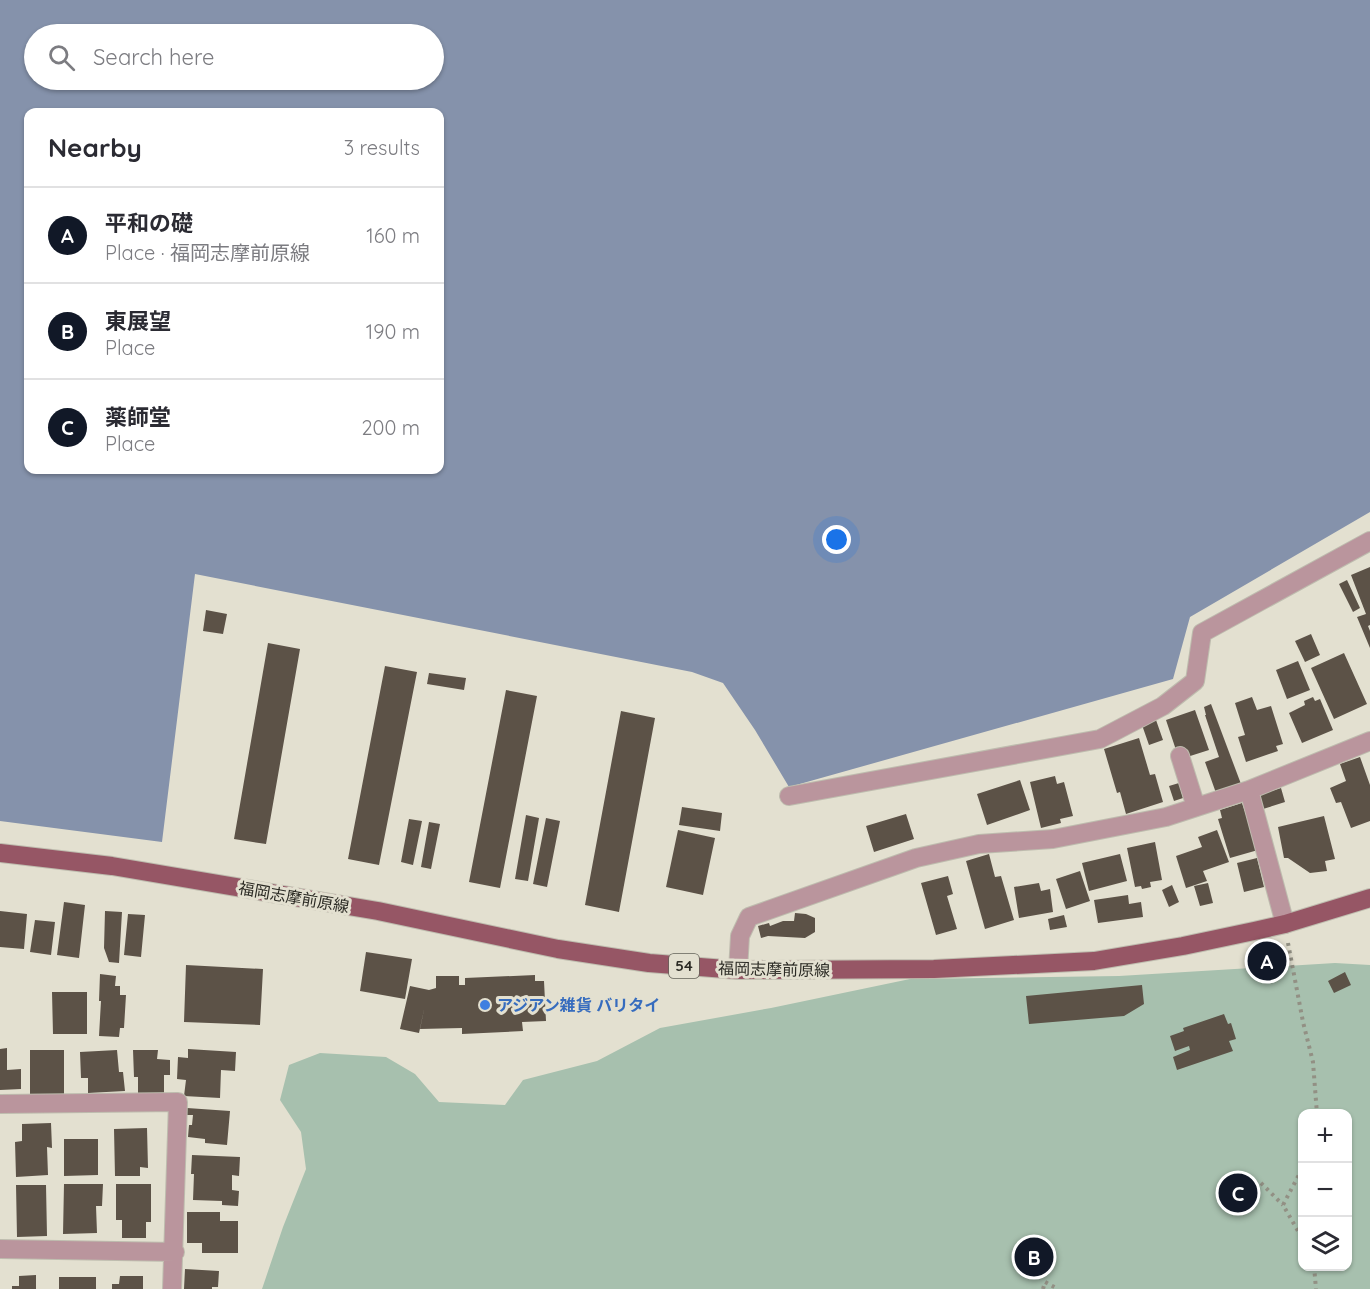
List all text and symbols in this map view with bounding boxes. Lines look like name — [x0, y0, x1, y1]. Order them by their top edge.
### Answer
search box — [24, 24, 444, 90]
icon: search — [45, 41, 78, 74]
text: Search here — [93, 43, 214, 71]
text: Nearby — [48, 131, 142, 164]
text: 3 results — [344, 135, 420, 160]
text: 平和の礎 — [105, 209, 193, 237]
text: A — [61, 223, 74, 248]
text: 160 m — [366, 223, 420, 248]
text: Place · 福岡志摩前原線 — [105, 240, 310, 265]
text: 東展望 — [105, 307, 171, 335]
text: B — [61, 319, 74, 344]
text: 190 m — [366, 319, 420, 344]
text: Place — [105, 335, 155, 360]
text: 薬師堂 — [105, 403, 171, 431]
text: C — [61, 415, 74, 440]
text: 200 m — [361, 415, 420, 440]
text: Place — [105, 431, 155, 456]
your location — [822, 525, 851, 554]
street label: 福岡志摩前原線 — [237, 877, 351, 917]
pin: A — [1248, 938, 1286, 984]
road number: 54 — [669, 954, 699, 978]
street label: 福岡志摩前原線 — [718, 958, 830, 980]
place label: アジアン雑貨 バリタイ — [497, 995, 660, 1015]
marker: アジアン雑貨 バリタイ — [478, 998, 492, 1012]
map controls — [1298, 1109, 1352, 1271]
button: + — [1298, 1109, 1352, 1163]
button: − — [1298, 1163, 1352, 1217]
pin: C — [1218, 1170, 1258, 1216]
button: layers — [1298, 1217, 1352, 1271]
pin: B — [1014, 1234, 1054, 1280]

